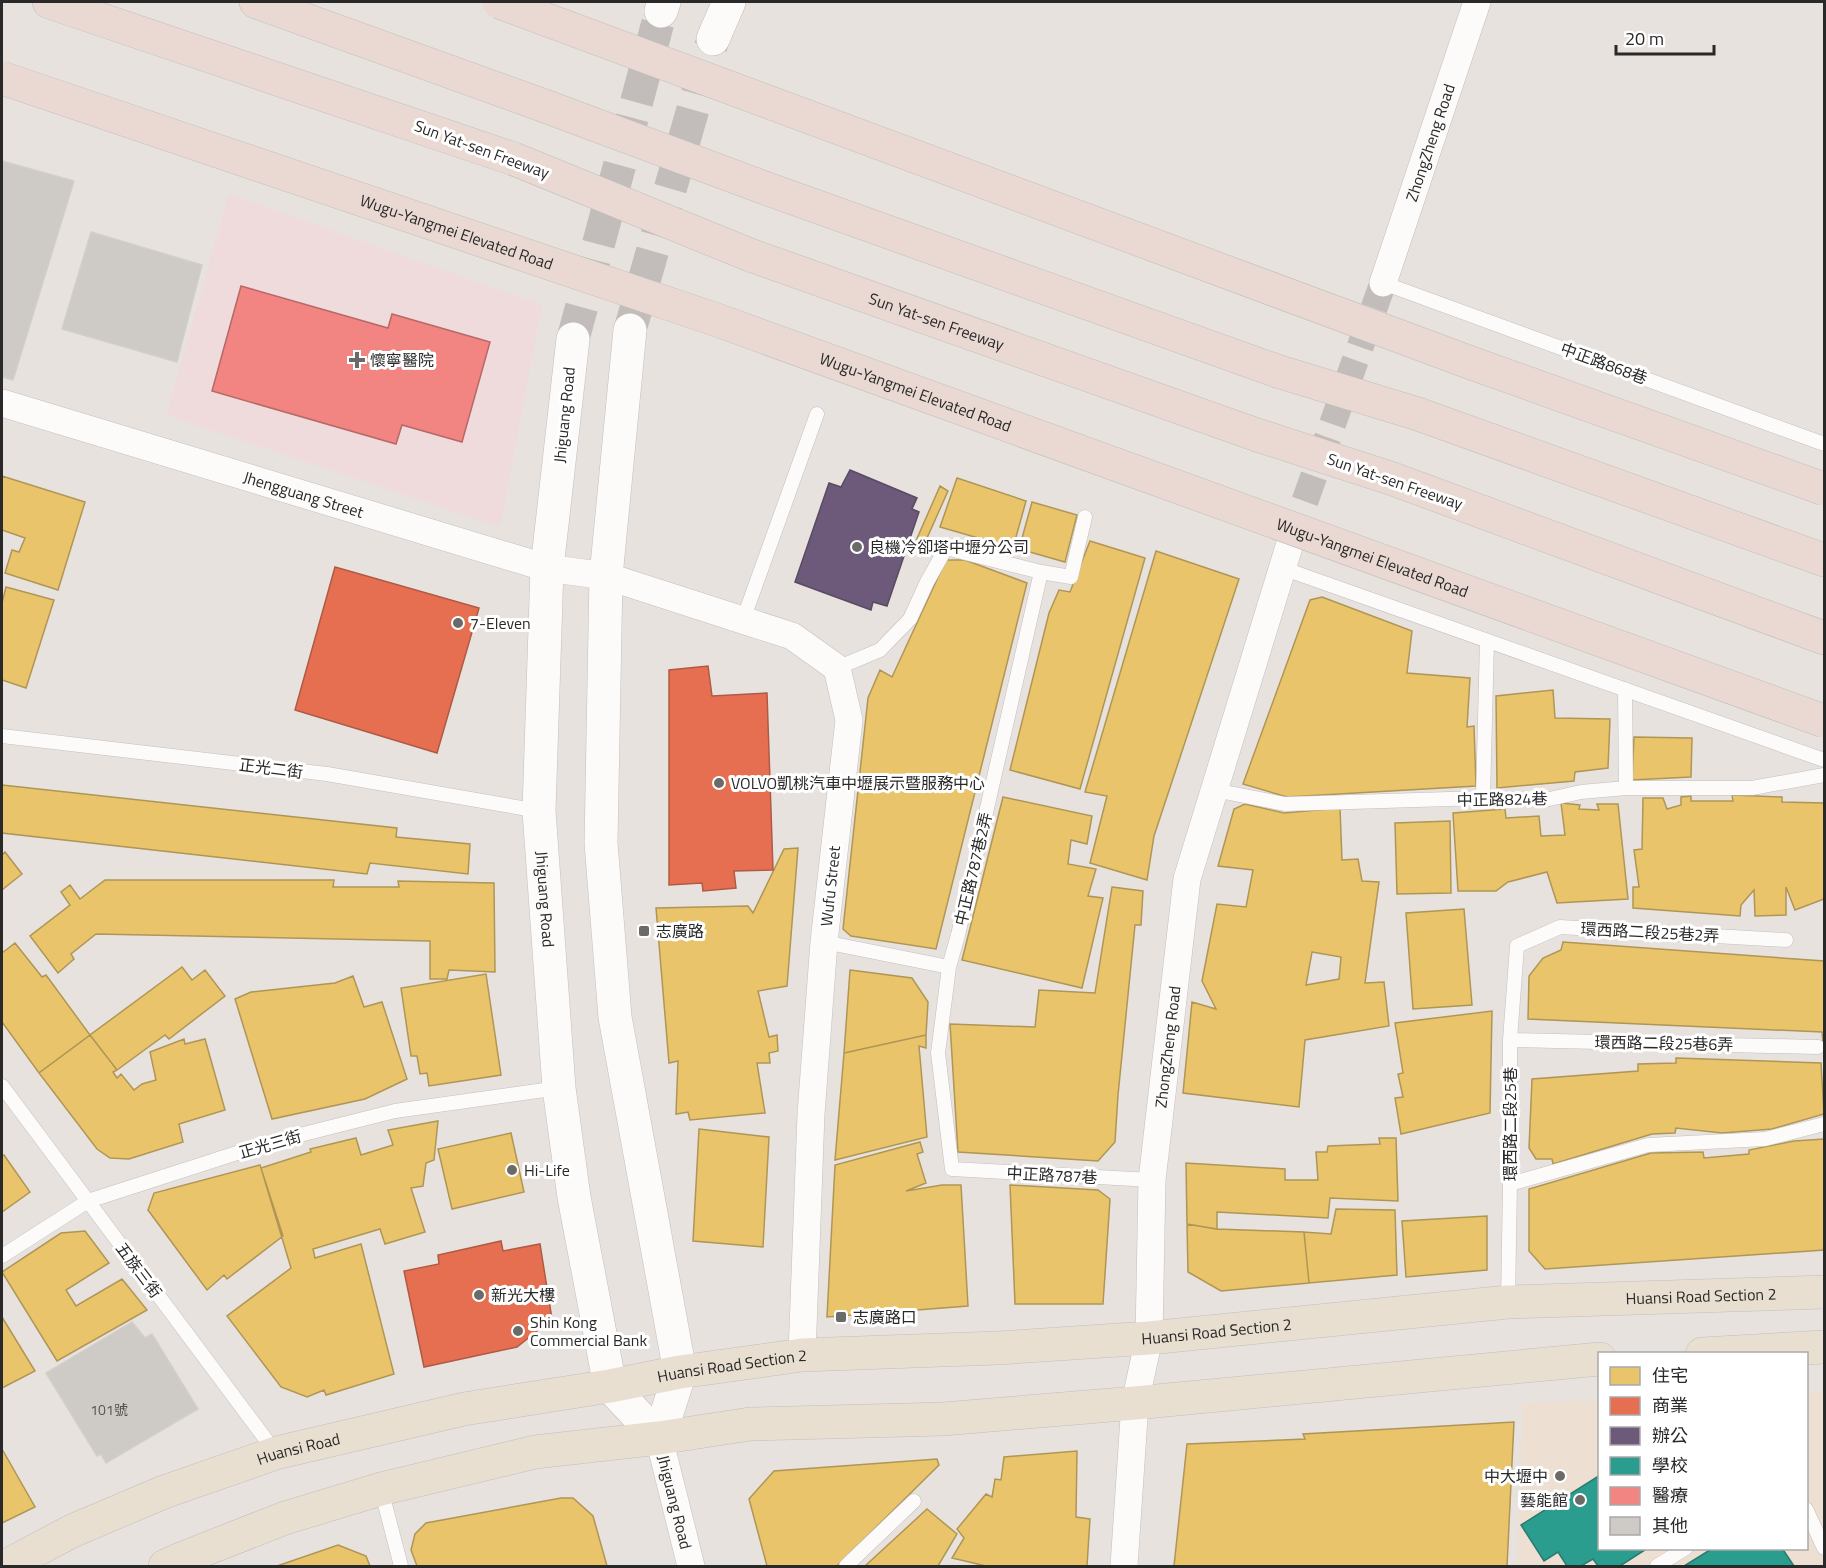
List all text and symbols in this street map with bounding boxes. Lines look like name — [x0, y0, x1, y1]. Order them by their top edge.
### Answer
scale bar — [1616, 18, 1714, 56]
text: 20 m — [1625, 25, 1664, 52]
street label: ZhongZheng Road — [1399, 81, 1461, 205]
street label: Sun Yat-sen Freeway — [411, 113, 553, 185]
street label: Wugu-Yangmei Elevated Road — [357, 188, 556, 276]
street label: Sun Yat-sen Freeway — [866, 286, 1008, 356]
street label: 中正路868巷 — [1557, 336, 1651, 390]
street label: Wugu-Yangmei Elevated Road — [816, 346, 1015, 438]
place label: 懷寧醫院 — [370, 348, 434, 372]
marker: 懷寧醫院 — [348, 351, 366, 369]
street label: Jhiguang Road — [547, 366, 581, 464]
street label: Sun Yat-sen Freeway — [1324, 447, 1466, 516]
street label: Jhengguang Street — [240, 465, 367, 524]
street label: Wugu-Yangmei Elevated Road — [1273, 512, 1472, 603]
place label: 良機冷卻塔中壢分公司 — [869, 535, 1029, 559]
marker: 良機冷卻塔中壢分公司 — [850, 540, 864, 554]
place label: 7-Eleven — [470, 611, 531, 635]
marker: 7-Eleven — [451, 616, 465, 630]
street label: 正光二街 — [238, 752, 304, 784]
place label: VOLVO凱桃汽車中壢展示暨服務中心 — [731, 771, 985, 795]
marker: VOLVO凱桃汽車中壢展示暨服務中心 — [712, 776, 726, 790]
street label: 中正路824巷 — [1456, 786, 1548, 812]
street label: 中正路787巷2弄 — [948, 810, 998, 928]
street label: Wufu Street — [814, 844, 846, 928]
street label: Jhiguang Road — [530, 850, 561, 948]
street label: 環西路二段25巷2弄 — [1580, 916, 1720, 948]
place label: 志廣路 — [656, 919, 704, 943]
marker: 志廣路 — [637, 924, 651, 938]
street label: ZhongZheng Road — [1148, 984, 1186, 1109]
street label: 環西路二段25巷6弄 — [1594, 1030, 1734, 1056]
street label: 環西路二段25巷 — [1498, 1067, 1522, 1181]
street label: 正光三街 — [236, 1124, 304, 1164]
place label: Hi-Life — [524, 1158, 570, 1182]
street label: 中正路787巷 — [1006, 1161, 1098, 1189]
marker: Hi-Life — [505, 1163, 519, 1177]
street label: 五族三街 — [110, 1237, 168, 1303]
street label: Huansi Road Section 2 — [1625, 1282, 1777, 1310]
place label: 新光大樓 — [491, 1283, 555, 1307]
marker: 新光大樓 — [472, 1288, 486, 1302]
place label: 志廣路口 — [853, 1305, 917, 1329]
place label: Shin Kong Commercial Bank — [530, 1310, 647, 1352]
marker: 志廣路口 — [834, 1310, 848, 1324]
street label: Huansi Road Section 2 — [1141, 1312, 1293, 1350]
marker: Shin Kong Commercial Bank — [511, 1324, 525, 1338]
street label: Huansi Road Section 2 — [655, 1343, 807, 1388]
legend — [1598, 1352, 1808, 1550]
text: 住宅 — [1652, 1362, 1688, 1389]
text: 商業 — [1652, 1392, 1688, 1419]
house number: 101號 — [90, 1399, 128, 1420]
text: 辦公 — [1652, 1422, 1688, 1449]
street label: Huansi Road — [253, 1426, 342, 1471]
street label: Jhiguang Road — [652, 1452, 698, 1552]
text: 學校 — [1652, 1452, 1688, 1479]
place label: 中大壢中 — [1484, 1464, 1548, 1488]
marker: 中大壢中 — [1553, 1469, 1567, 1483]
text: 醫療 — [1652, 1482, 1688, 1509]
place label: 藝能館 — [1520, 1488, 1568, 1512]
marker: 藝能館 — [1573, 1493, 1587, 1507]
text: 其他 — [1652, 1512, 1688, 1539]

